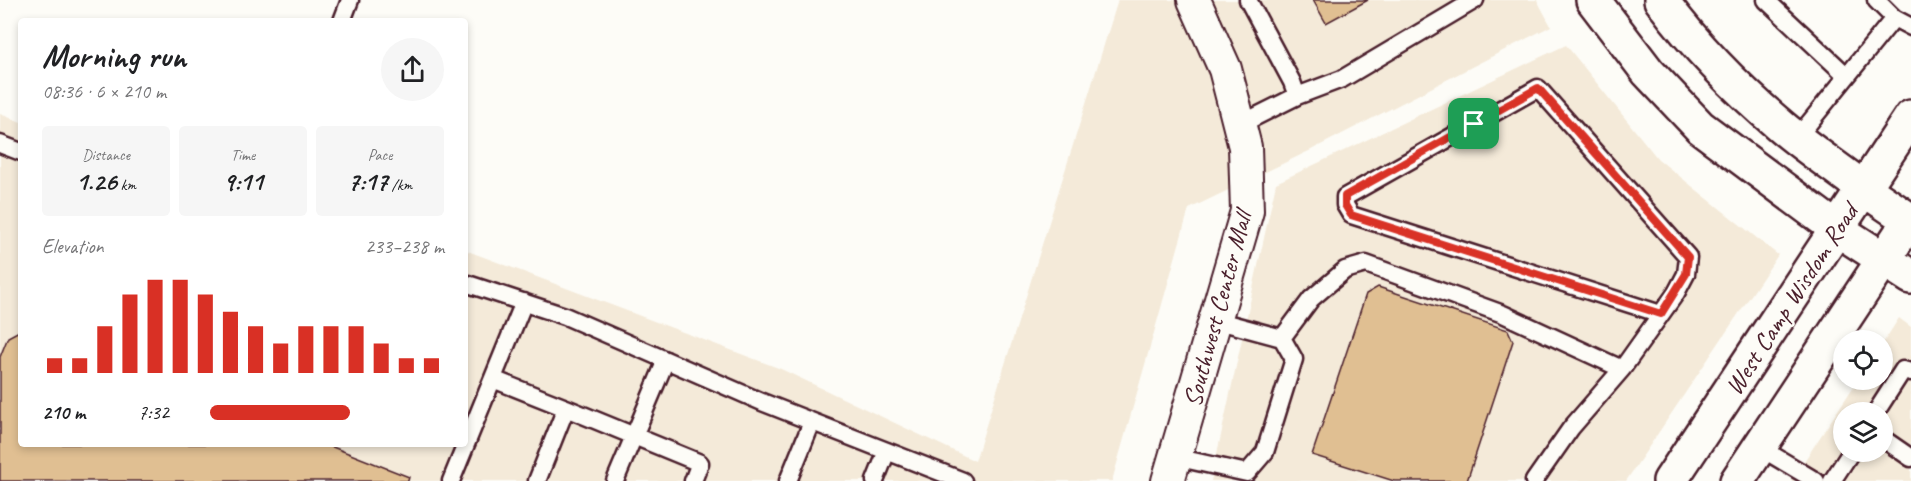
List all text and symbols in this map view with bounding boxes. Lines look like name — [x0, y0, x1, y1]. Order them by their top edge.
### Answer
text: Morning run — [42, 35, 186, 77]
button: share — [381, 38, 444, 101]
text: 08:36 · 6 × 210 m — [42, 79, 166, 104]
pin — [1448, 98, 1499, 149]
icon: arrive — [1457, 107, 1490, 140]
text: Distance — [82, 145, 130, 165]
text: Time — [231, 145, 255, 165]
text: Pace — [368, 145, 392, 165]
text: 1.26 — [76, 165, 117, 198]
text: 9:11 — [223, 165, 263, 198]
text: 7:17 — [348, 165, 388, 198]
text: km — [117, 175, 136, 195]
text: /km — [388, 175, 412, 195]
street label: West Camp Wisdom Road — [1717, 194, 1868, 401]
street label: Southwest Center Mall — [1176, 204, 1261, 410]
text: Elevation — [42, 234, 104, 259]
text: 233–238 m — [365, 234, 444, 259]
map controls — [1833, 330, 1893, 462]
button: locate — [1833, 330, 1893, 390]
text: 210 m — [42, 400, 85, 425]
text: 7:32 — [138, 400, 169, 425]
button: layers — [1833, 402, 1893, 462]

